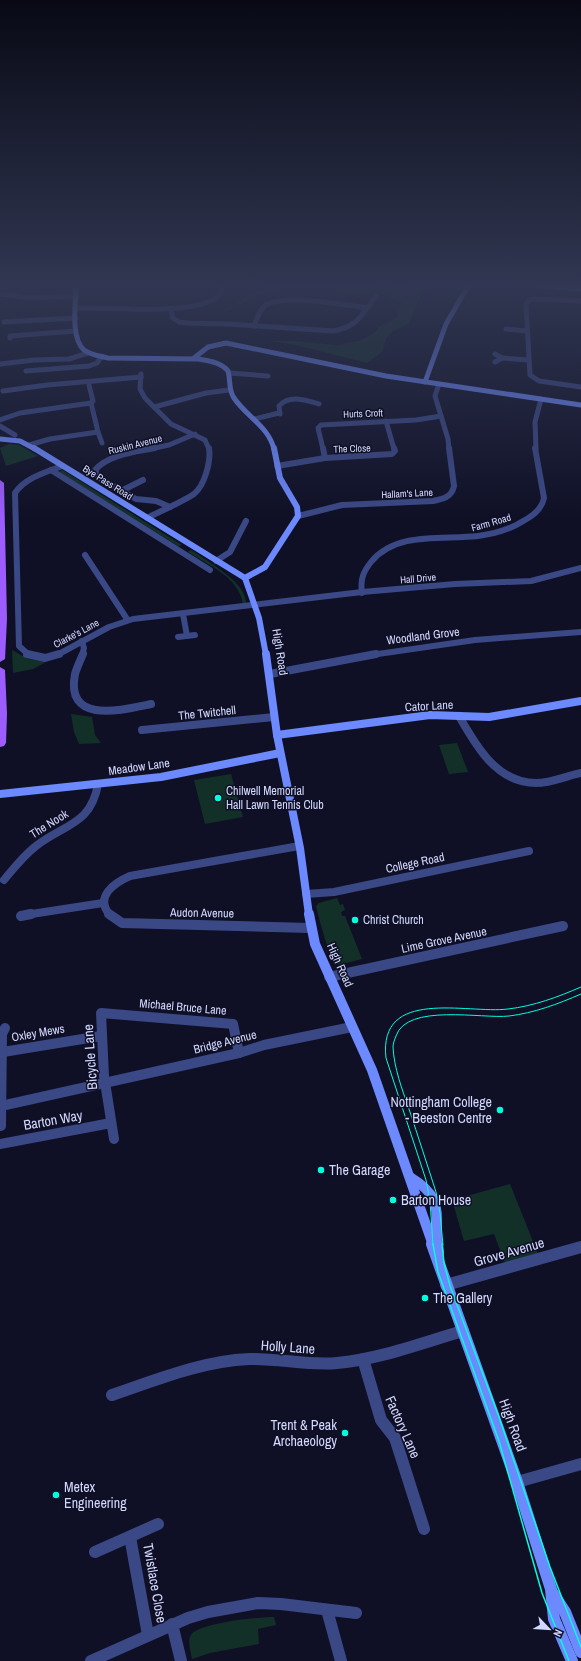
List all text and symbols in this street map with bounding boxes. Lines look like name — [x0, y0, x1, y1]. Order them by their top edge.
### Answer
street label: Hurts Croft — [343, 406, 384, 421]
street label: Ruskin Avenue — [107, 431, 164, 457]
street label: The Close — [333, 441, 371, 456]
street label: Bye Pass Road — [80, 462, 135, 503]
street label: Hallam's Lane — [381, 486, 434, 501]
street label: Farm Road — [470, 511, 512, 534]
street label: Hall Drive — [400, 570, 437, 587]
street label: Clarke's Lane — [51, 616, 102, 651]
street label: Woodland Grove — [385, 624, 461, 648]
street label: High Road — [268, 628, 292, 676]
street label: Cator Lane — [404, 697, 454, 715]
street label: The Twitchell — [177, 702, 237, 724]
street label: Meadow Lane — [107, 755, 171, 779]
place label: Chilwell Memorial Hall Lawn Tennis Club — [226, 783, 324, 813]
marker: Chilwell Memorial Hall Lawn Tennis Club — [213, 793, 223, 803]
street label: The Nook — [27, 806, 71, 842]
street label: College Road — [384, 849, 446, 877]
street label: Audon Avenue — [169, 904, 234, 922]
place label: Christ Church — [363, 912, 424, 928]
marker: Christ Church — [350, 915, 360, 925]
street label: Lime Grove Avenue — [400, 923, 488, 957]
street label: High Road — [323, 940, 357, 990]
street label: Michael Bruce Lane — [139, 995, 227, 1019]
street label: Oxley Mews — [10, 1020, 66, 1046]
street label: Bicycle Lane — [79, 1024, 101, 1090]
street label: Bridge Avenue — [192, 1026, 258, 1058]
place label: Nottingham College - Beeston Centre — [391, 1093, 492, 1127]
marker: Nottingham College - Beeston Centre — [495, 1105, 505, 1115]
street label: Barton Way — [22, 1106, 84, 1134]
place label: The Garage — [329, 1161, 390, 1179]
marker: The Garage — [316, 1165, 326, 1175]
place label: Barton House — [401, 1191, 471, 1209]
marker: Barton House — [388, 1195, 398, 1205]
street label: Grove Avenue — [472, 1233, 546, 1271]
place label: The Gallery — [433, 1289, 493, 1307]
marker: The Gallery — [420, 1293, 430, 1303]
street label: Holly Lane — [260, 1336, 316, 1358]
street label: Factory Lane — [381, 1393, 425, 1461]
street label: High Road — [495, 1396, 531, 1454]
place label: Trent & Peak Archaeology — [270, 1416, 337, 1450]
marker: Trent & Peak Archaeology — [340, 1428, 350, 1438]
place label: Metex Engineering — [64, 1478, 127, 1512]
marker: Metex Engineering — [51, 1490, 61, 1500]
street label: Twistlace Close — [139, 1542, 171, 1624]
north arrow — [529, 1609, 569, 1649]
text: N — [550, 1627, 566, 1639]

